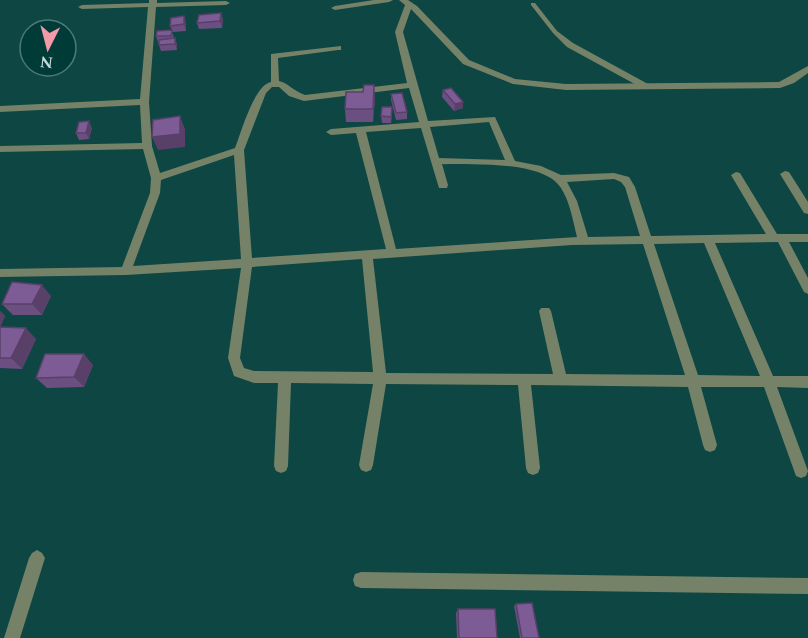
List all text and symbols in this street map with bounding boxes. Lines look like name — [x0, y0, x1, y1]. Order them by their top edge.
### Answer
north arrow — [18, 18, 78, 78]
text: N — [39, 49, 54, 75]

